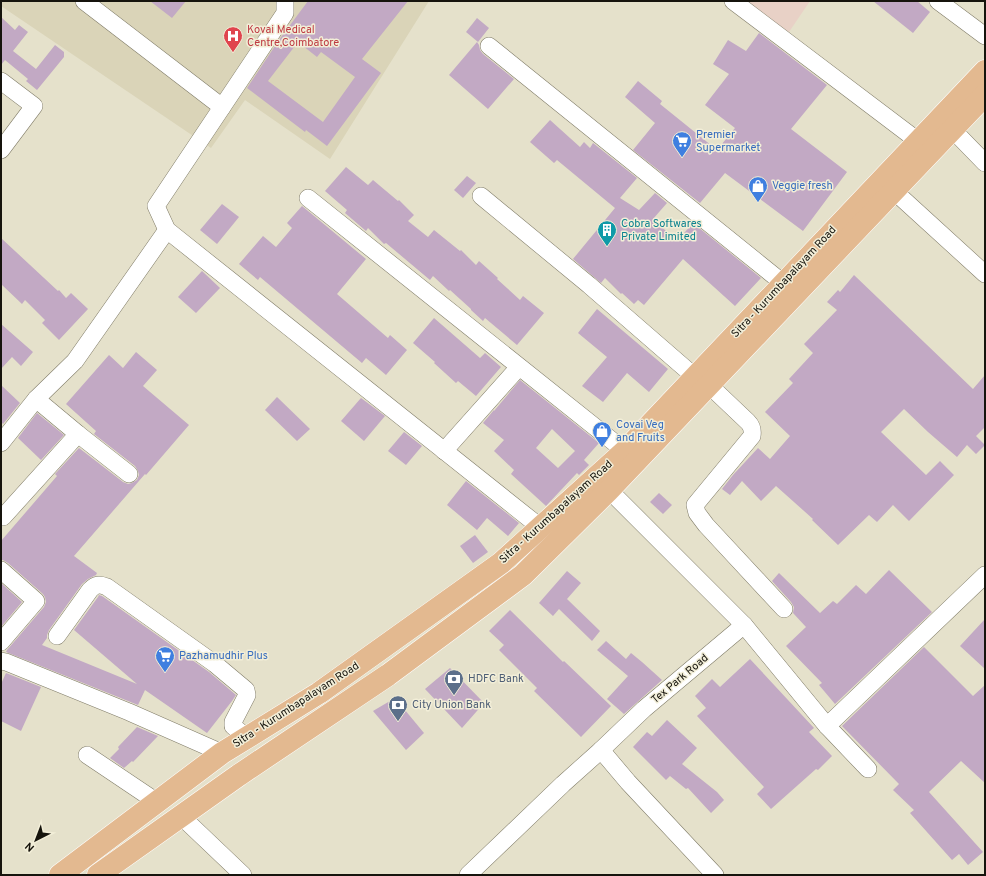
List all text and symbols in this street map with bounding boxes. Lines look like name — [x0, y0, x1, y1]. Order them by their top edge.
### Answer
place label: Kovai Medical Centre,Coimbatore — [247, 23, 339, 50]
hospital icon: Kovai Medical Centre,Coimbatore — [222, 25, 244, 53]
place label: Premier Supermarket — [696, 128, 761, 155]
supermarket icon: Premier Supermarket — [671, 130, 693, 158]
shop icon: Veggie fresh — [747, 175, 769, 203]
place label: Veggie fresh — [772, 179, 833, 193]
place label: Cobra Softwares Private Limited — [621, 217, 702, 244]
building icon: Cobra Softwares Private Limited — [596, 219, 618, 247]
street label: Sitra - Kurumbapalayam Road — [729, 223, 839, 341]
place label: Covai Veg and Fruits — [616, 418, 665, 445]
shop icon: Covai Veg and Fruits — [591, 420, 613, 448]
street label: Sitra - Kurumbapalayam Road — [496, 457, 616, 567]
supermarket icon: Pazhamudhir Plus — [154, 645, 176, 673]
place label: Pazhamudhir Plus — [179, 649, 268, 663]
street label: Tex Park Road — [649, 651, 711, 707]
street label: Sitra - Kurumbapalayam Road — [230, 659, 362, 751]
bank icon: HDFC Bank — [443, 668, 465, 696]
place label: HDFC Bank — [468, 672, 524, 686]
bank icon: City Union Bank — [387, 694, 409, 722]
place label: City Union Bank — [412, 698, 491, 712]
north arrow — [16, 820, 56, 860]
text: N — [22, 839, 38, 855]

